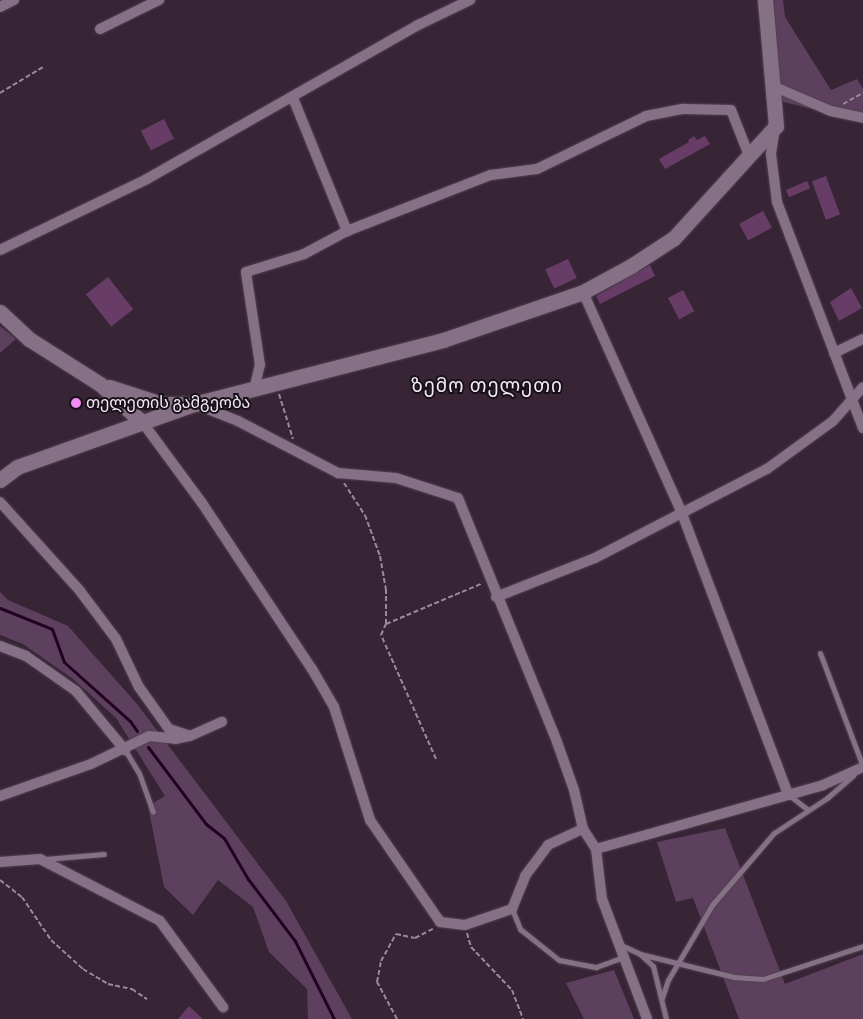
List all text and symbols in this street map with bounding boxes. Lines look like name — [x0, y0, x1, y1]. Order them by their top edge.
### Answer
district label: ზემო თელეთი — [410, 375, 564, 397]
place label: თელეთის გამგეობა — [86, 393, 250, 413]
marker: თელეთის გამგეობა — [70, 397, 82, 409]

